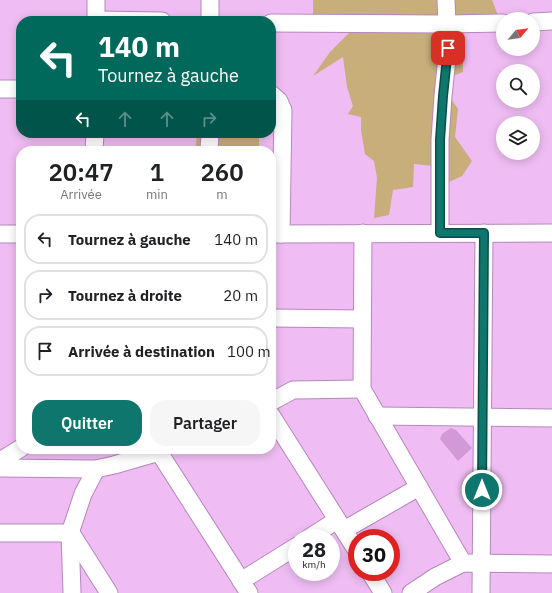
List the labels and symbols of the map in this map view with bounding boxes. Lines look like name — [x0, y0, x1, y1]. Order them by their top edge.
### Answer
north arrow — [496, 12, 540, 56]
pin — [431, 31, 465, 65]
position arrow — [461, 469, 503, 511]
speed limit sign: 30 — [348, 529, 400, 581]

